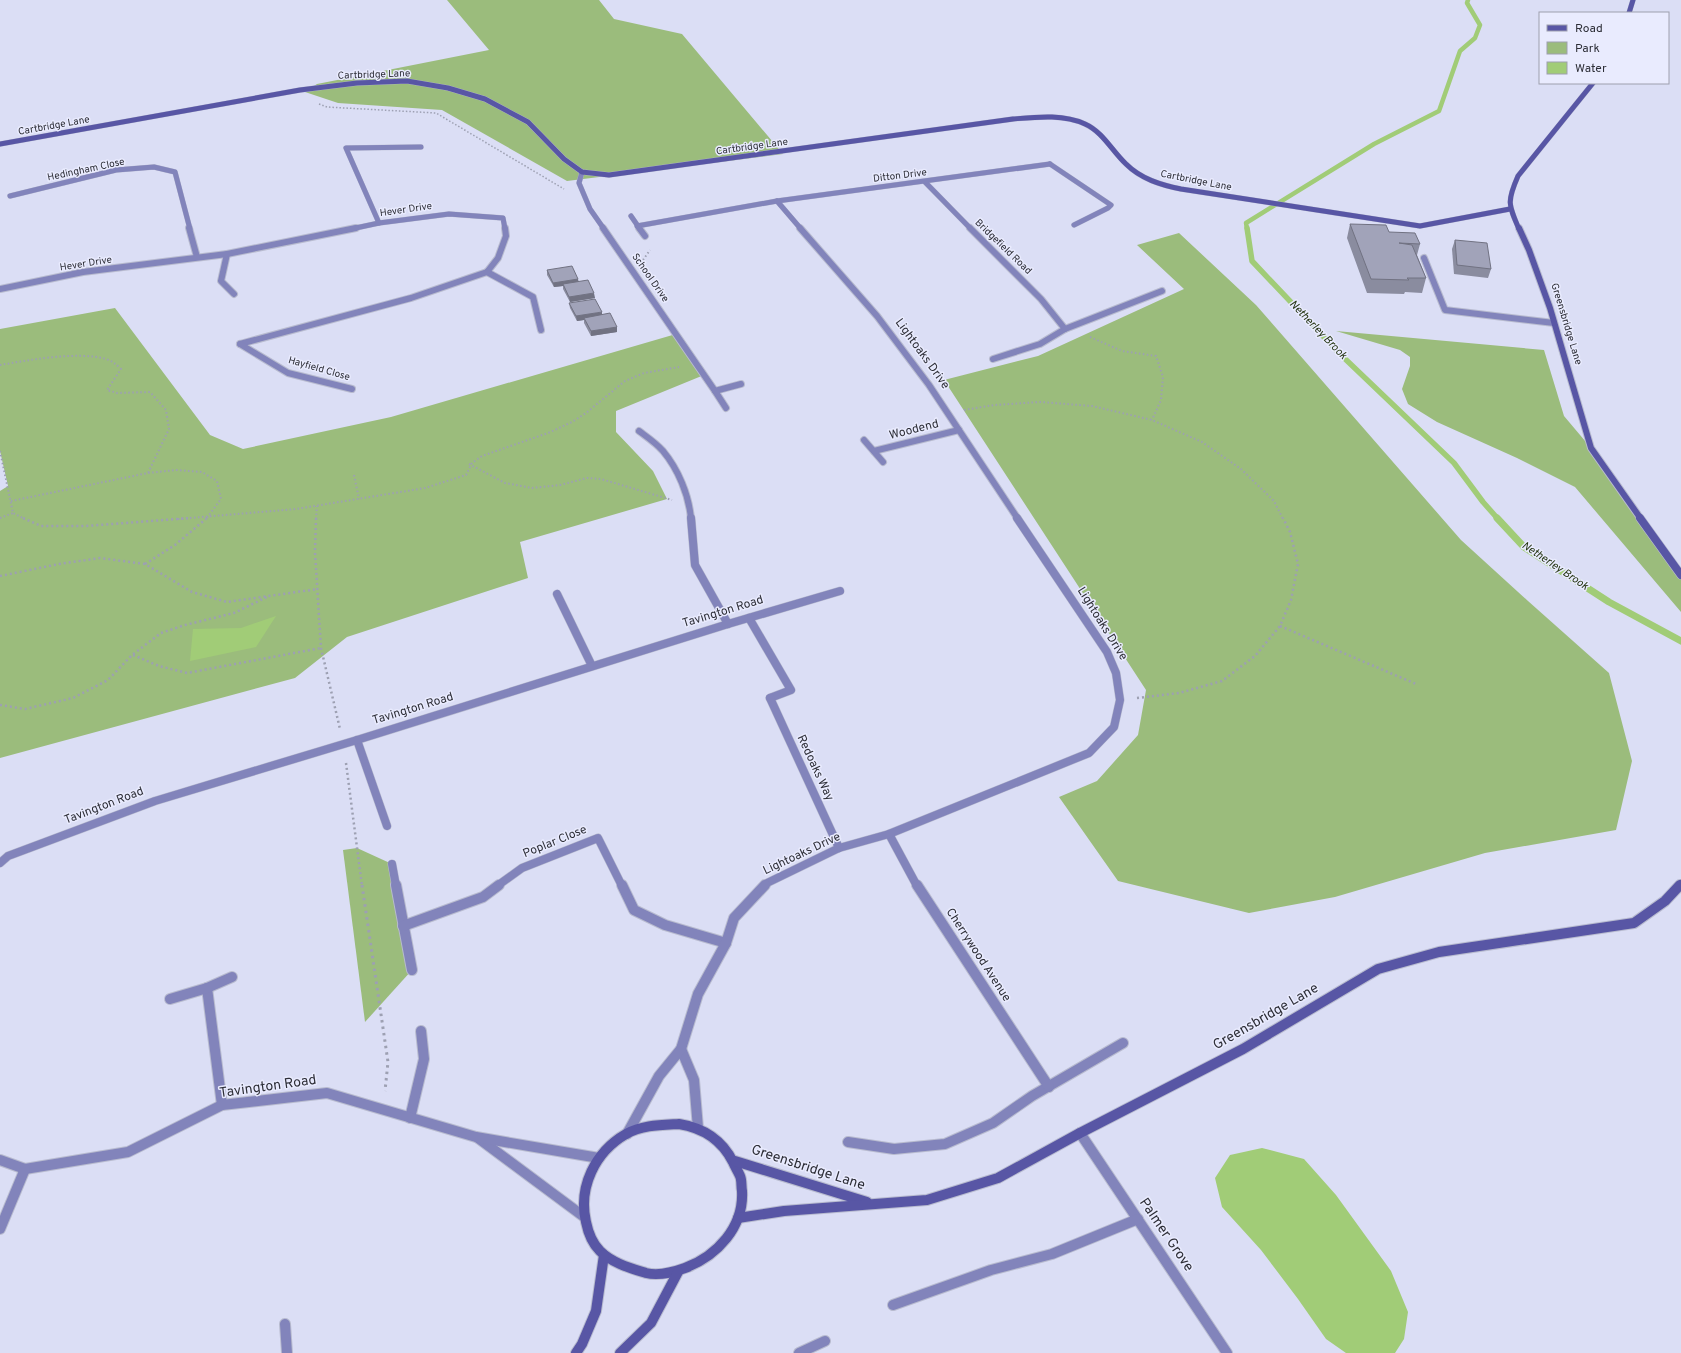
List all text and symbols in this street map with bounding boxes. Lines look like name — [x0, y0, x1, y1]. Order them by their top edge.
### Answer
legend — [1539, 12, 1669, 84]
text: Road — [1575, 21, 1603, 37]
text: Park — [1575, 41, 1600, 57]
text: Water — [1575, 61, 1607, 77]
street label: Cartbridge Lane — [338, 67, 410, 83]
street label: Cartbridge Lane — [17, 113, 91, 139]
street label: Cartbridge Lane — [715, 136, 789, 158]
street label: Hedingham Close — [46, 155, 126, 185]
street label: Ditton Drive — [872, 166, 928, 186]
street label: Cartbridge Lane — [1159, 168, 1233, 194]
street label: Hever Drive — [379, 200, 433, 220]
street label: Bridgefield Road — [972, 217, 1034, 277]
street label: School Drive — [628, 251, 672, 305]
street label: Hever Drive — [59, 253, 113, 275]
street label: Greensbridge Lane — [1547, 282, 1585, 366]
water label: Netherley Brook — [1286, 297, 1350, 363]
street label: Lightoaks Drive — [891, 315, 953, 393]
street label: Hayfield Close — [287, 354, 351, 384]
street label: Woodend — [888, 416, 940, 444]
water label: Netherley Brook — [1519, 539, 1591, 594]
street label: Lightoaks Drive — [1073, 584, 1131, 664]
street label: Tavington Road — [681, 592, 765, 632]
street label: Tavington Road — [371, 689, 455, 729]
street label: Redoaks Way — [793, 732, 837, 804]
street label: Tavington Road — [62, 784, 146, 828]
street label: Poplar Close — [521, 822, 589, 862]
street label: Lightoaks Drive — [761, 829, 843, 879]
street label: Cherrywood Avenue — [942, 905, 1014, 1005]
street label: Greensbridge Lane — [1210, 980, 1322, 1054]
street label: Tavington Road — [218, 1072, 318, 1102]
street label: Greensbridge Lane — [749, 1142, 867, 1194]
street label: Palmer Grove — [1135, 1195, 1197, 1275]

